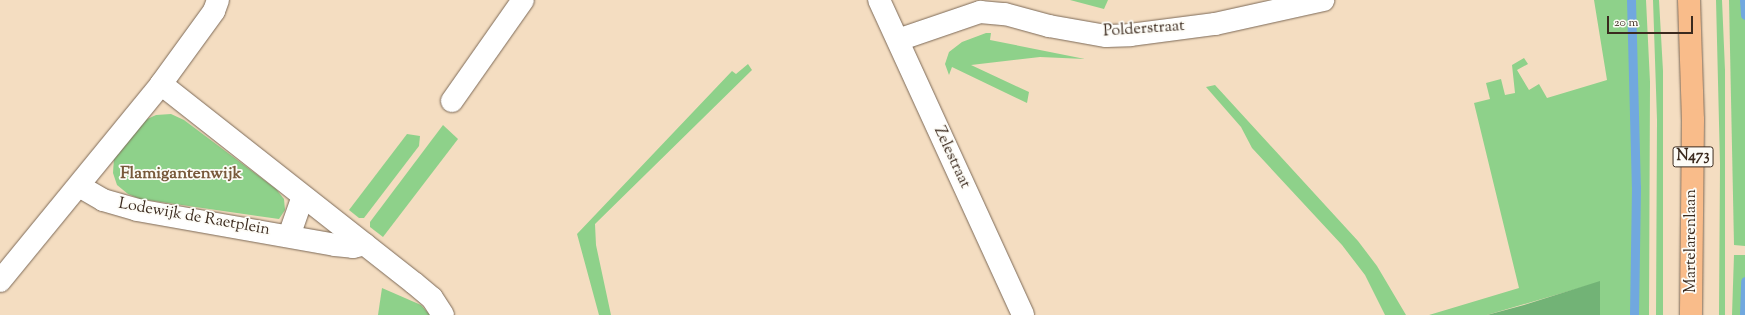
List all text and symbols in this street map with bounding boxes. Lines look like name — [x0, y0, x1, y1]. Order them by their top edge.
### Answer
scale bar — [1609, 8, 1695, 34]
text: 20 m — [1614, 14, 1638, 32]
street label: Polderstraat — [1103, 18, 1185, 42]
street label: Zelestraat — [928, 124, 974, 192]
road number: N473 — [1672, 144, 1714, 170]
district label: Flamigantenwijk — [120, 165, 242, 185]
street label: Martelarenlaan — [1682, 189, 1702, 293]
street label: Lodewijk de Raetplein — [117, 195, 271, 241]

